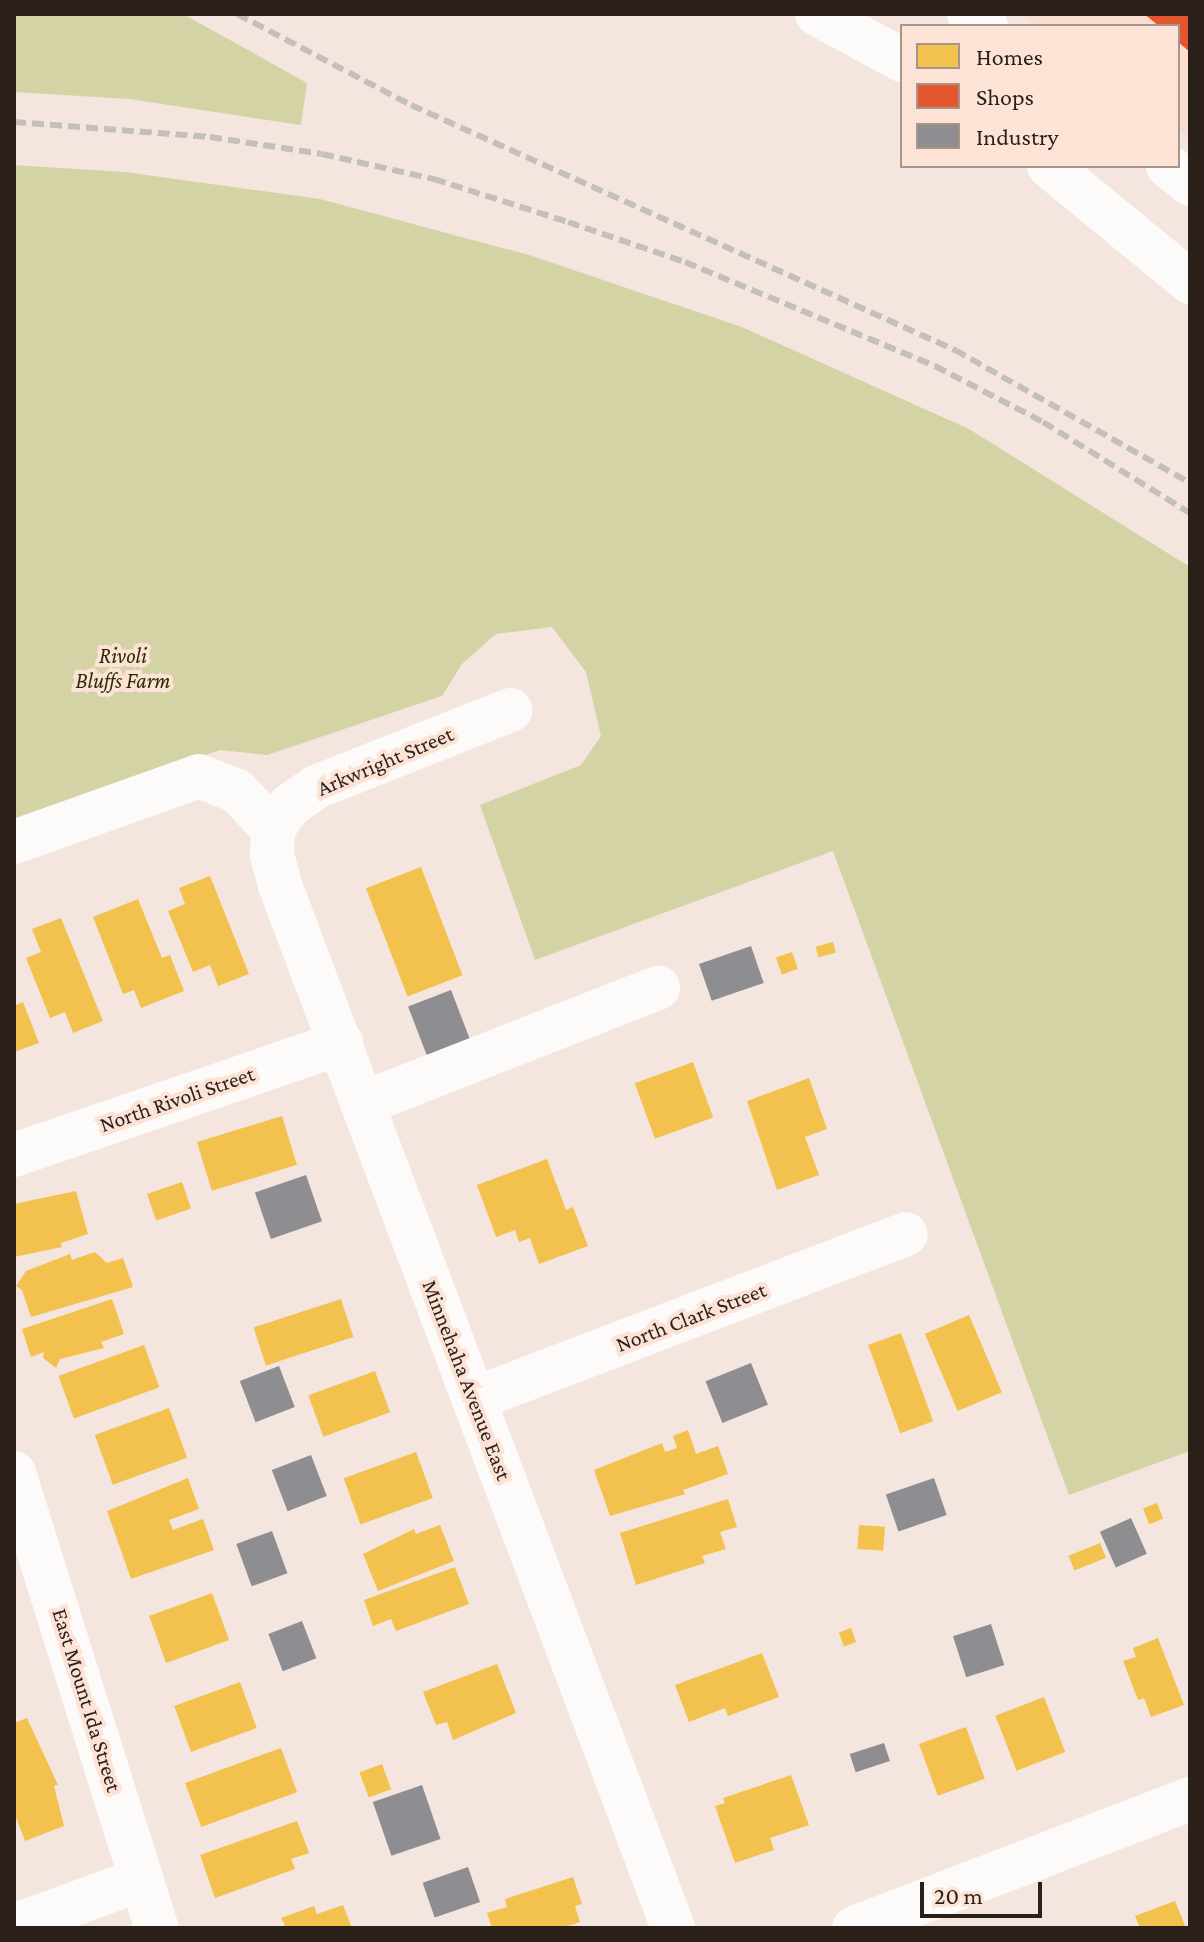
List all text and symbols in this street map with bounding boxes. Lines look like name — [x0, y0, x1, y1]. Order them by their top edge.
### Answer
legend — [900, 24, 1180, 168]
text: Homes — [976, 43, 1043, 70]
text: Shops — [976, 83, 1034, 110]
text: Industry — [976, 123, 1059, 150]
park label: Rivoli Bluffs Farm — [76, 642, 170, 694]
street label: Arkwright Street — [313, 720, 457, 802]
street label: North Rivoli Street — [96, 1060, 258, 1138]
street label: Minnehaha Avenue East — [417, 1276, 517, 1484]
street label: North Clark Street — [612, 1276, 770, 1358]
street label: East Mount Ida Street — [47, 1605, 127, 1795]
scale bar — [924, 1866, 1046, 1916]
text: 20 m — [934, 1882, 983, 1909]

